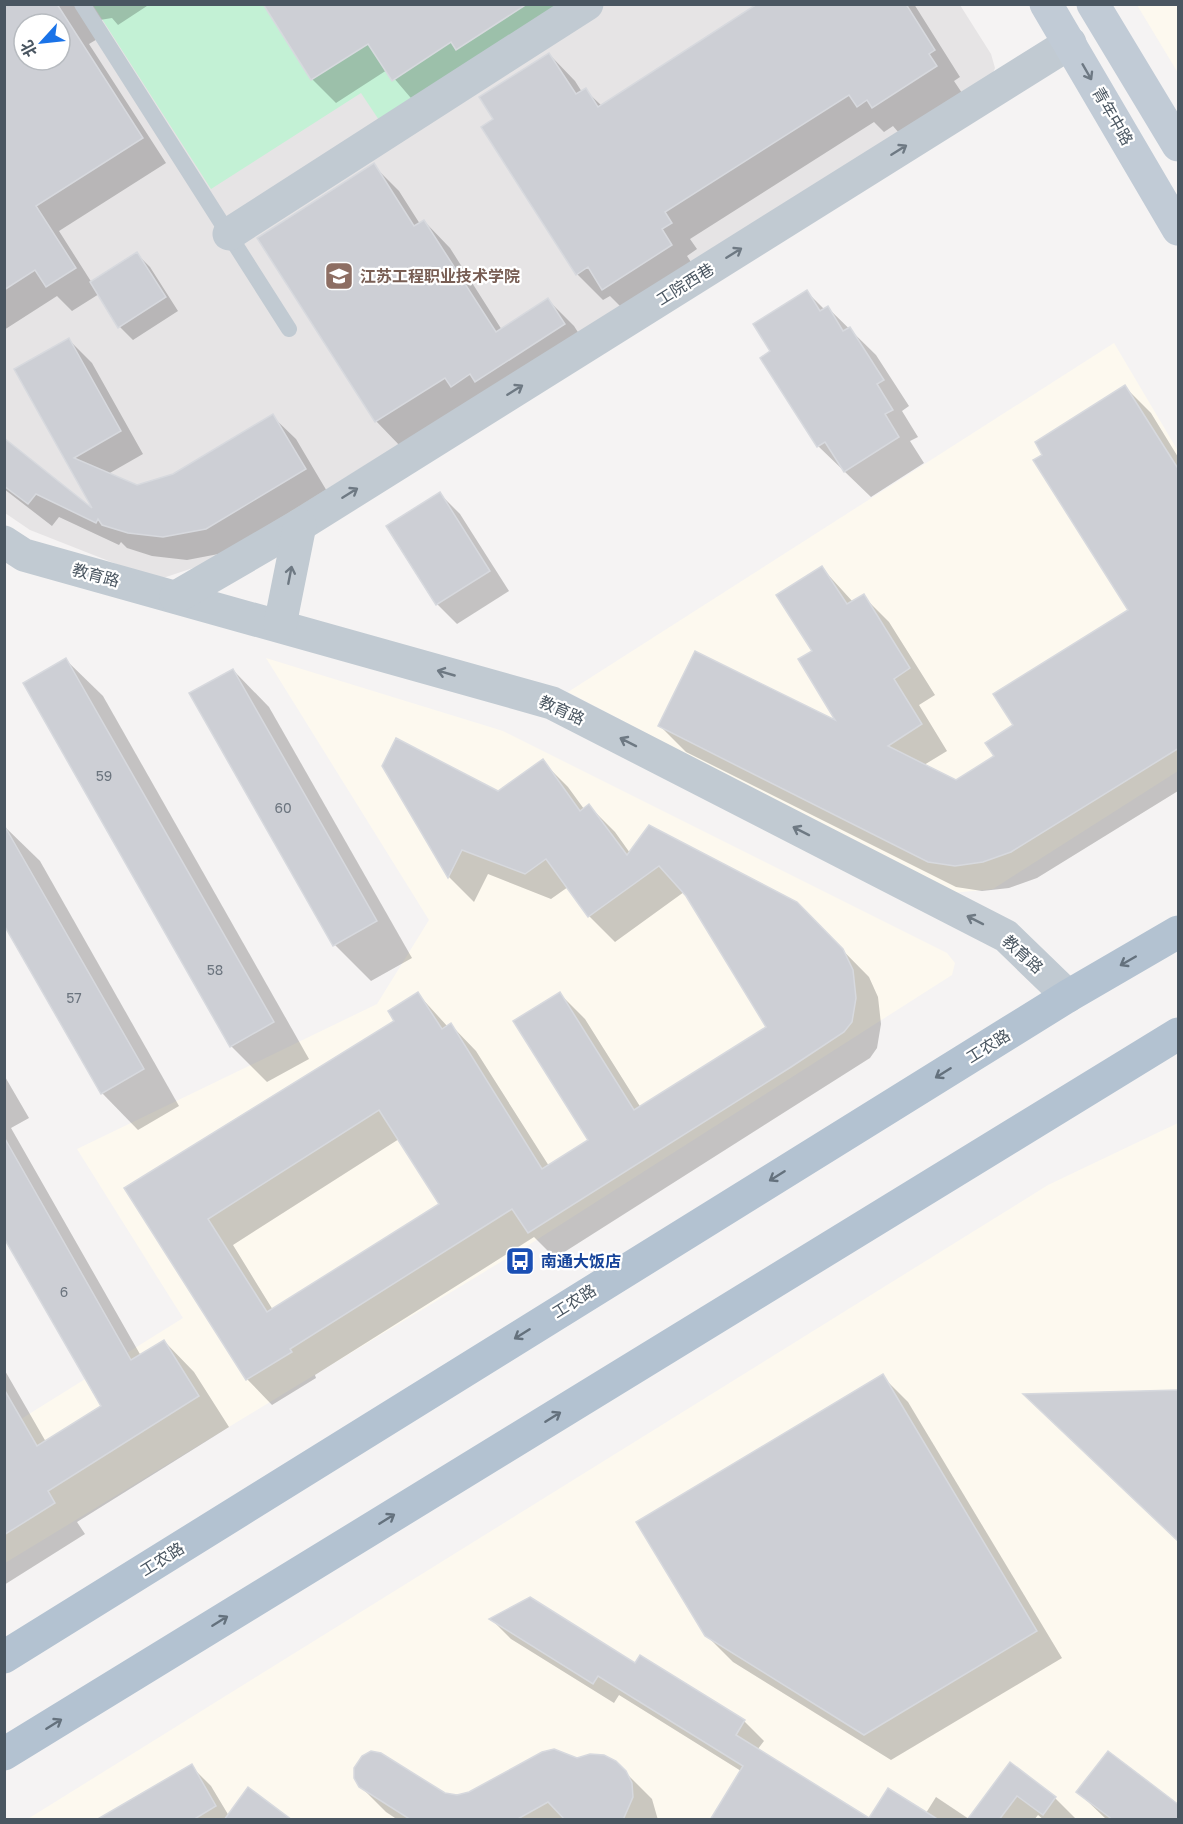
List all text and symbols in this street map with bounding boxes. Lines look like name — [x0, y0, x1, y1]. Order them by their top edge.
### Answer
north arrow — [12, 12, 72, 72]
text: 北 — [16, 37, 41, 60]
one-way arrow — [1082, 63, 1094, 80]
street label: 青年中路 — [1088, 83, 1138, 149]
one-way arrow — [890, 143, 907, 155]
one-way arrow — [725, 247, 742, 259]
street label: 工院西巷 — [653, 259, 717, 309]
school or university icon: 江苏工程职业技术学院 — [323, 260, 355, 292]
place label: 江苏工程职业技术学院 — [360, 266, 520, 286]
one-way arrow — [506, 384, 523, 396]
one-way arrow — [341, 487, 358, 499]
street label: 教育路 — [70, 559, 122, 591]
one-way arrow — [285, 565, 296, 585]
one-way arrow — [437, 667, 456, 678]
street label: 教育路 — [536, 691, 588, 729]
one-way arrow — [619, 736, 637, 747]
house number: 59 — [96, 767, 112, 784]
house number: 60 — [274, 799, 292, 816]
one-way arrow — [793, 825, 811, 836]
one-way arrow — [967, 914, 984, 926]
street label: 教育路 — [998, 931, 1048, 977]
one-way arrow — [1120, 956, 1137, 968]
house number: 58 — [207, 961, 223, 978]
house number: 57 — [66, 989, 82, 1006]
street label: 工农路 — [962, 1025, 1014, 1067]
one-way arrow — [935, 1068, 952, 1080]
one-way arrow — [769, 1170, 786, 1182]
bus stop icon: 南通大饭店 — [504, 1245, 536, 1277]
place label: 南通大饭店 — [541, 1251, 621, 1271]
street label: 工农路 — [548, 1280, 600, 1322]
house number: 6 — [60, 1283, 68, 1300]
one-way arrow — [514, 1328, 531, 1340]
one-way arrow — [544, 1411, 561, 1423]
one-way arrow — [378, 1513, 395, 1525]
street label: 工农路 — [136, 1538, 188, 1580]
one-way arrow — [212, 1615, 229, 1628]
one-way arrow — [45, 1717, 62, 1729]

